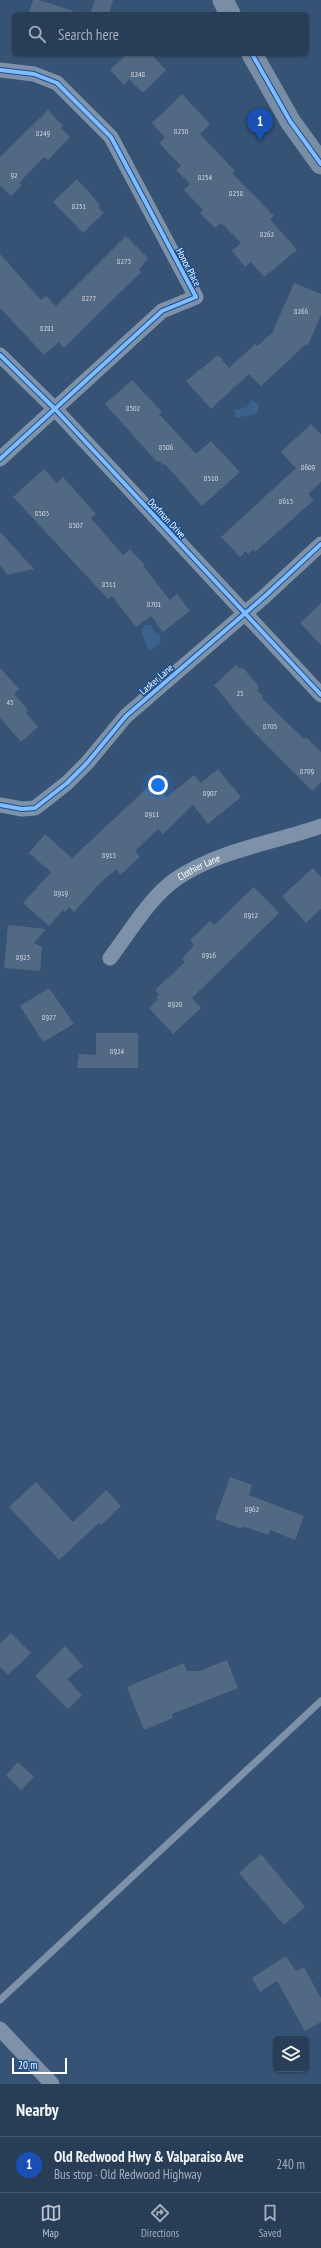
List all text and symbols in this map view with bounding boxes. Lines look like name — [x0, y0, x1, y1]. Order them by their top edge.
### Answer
search box — [12, 12, 309, 56]
icon: search — [26, 23, 48, 45]
text: Search here — [58, 25, 119, 44]
house number: 8248 — [131, 69, 146, 79]
pin: 1 — [247, 108, 273, 141]
house number: 8250 — [174, 126, 189, 136]
house number: 8249 — [36, 128, 51, 138]
house number: 92 — [10, 170, 18, 180]
house number: 8254 — [198, 172, 213, 182]
house number: 8258 — [229, 188, 244, 198]
house number: 8251 — [72, 201, 87, 211]
house number: 8262 — [260, 229, 275, 239]
street label: Honor Place — [173, 246, 204, 289]
house number: 8273 — [117, 256, 132, 266]
house number: 8277 — [82, 293, 97, 303]
house number: 8266 — [294, 306, 309, 316]
house number: 8281 — [40, 323, 55, 333]
house number: 8502 — [126, 403, 141, 413]
house number: 8506 — [159, 442, 174, 452]
house number: 8609 — [301, 462, 316, 472]
house number: 8510 — [204, 473, 219, 483]
street label: Dorfman Drive — [145, 496, 188, 541]
house number: 8613 — [279, 496, 294, 506]
house number: 8503 — [35, 508, 50, 518]
house number: 8507 — [69, 520, 84, 530]
house number: 8511 — [102, 579, 117, 589]
house number: 8701 — [147, 599, 162, 609]
street label: Lasker Lane — [137, 661, 176, 698]
house number: 25 — [236, 688, 244, 698]
house number: 45 — [6, 697, 14, 707]
house number: 8705 — [263, 721, 277, 731]
house number: 8709 — [300, 766, 315, 776]
your location — [148, 775, 168, 795]
house number: 8907 — [203, 788, 218, 798]
house number: 8911 — [145, 809, 160, 819]
house number: 8915 — [102, 850, 116, 860]
street label: Clothier Lane — [175, 851, 222, 883]
house number: 8919 — [54, 888, 69, 898]
house number: 8912 — [244, 910, 259, 920]
house number: 8916 — [202, 950, 217, 960]
house number: 8923 — [16, 952, 31, 962]
house number: 8920 — [168, 999, 183, 1009]
house number: 8927 — [42, 1012, 57, 1022]
house number: 8924 — [110, 1046, 125, 1056]
house number: 8962 — [245, 1504, 260, 1514]
map controls — [273, 2036, 309, 2072]
button: layers — [273, 2036, 309, 2072]
scale bar — [12, 2056, 67, 2075]
text: 20 m — [18, 2058, 37, 2072]
text: Nearby — [16, 2099, 59, 2121]
text: Old Redwood Hwy & Valparaiso Ave — [54, 2147, 244, 2166]
text: 1 — [26, 2156, 32, 2173]
text: 240 m — [276, 2156, 305, 2173]
text: Bus stop · Old Redwood Highway — [54, 2166, 202, 2183]
tab: Map — [40, 2202, 62, 2240]
tab: Directions — [141, 2202, 179, 2240]
tab: Saved — [259, 2202, 281, 2240]

